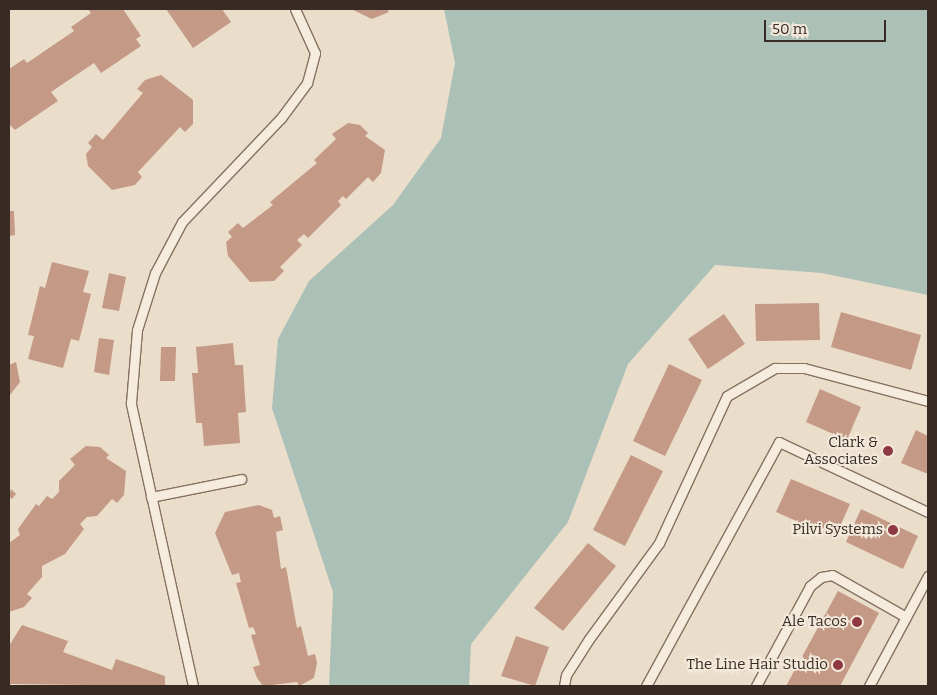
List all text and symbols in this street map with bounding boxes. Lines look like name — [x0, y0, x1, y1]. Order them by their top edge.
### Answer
scale bar — [767, 10, 890, 42]
text: 50 m — [772, 20, 807, 38]
place label: Clark & Associates — [804, 433, 878, 468]
marker: Clark & Associates — [882, 445, 894, 457]
place label: Pilvi Systems — [792, 521, 883, 539]
marker: Pilvi Systems — [887, 524, 899, 536]
place label: Ale Tacos — [782, 613, 847, 631]
marker: Ale Tacos — [851, 616, 863, 628]
place label: The Line Hair Studio — [686, 656, 828, 674]
marker: The Line Hair Studio — [832, 659, 844, 671]

